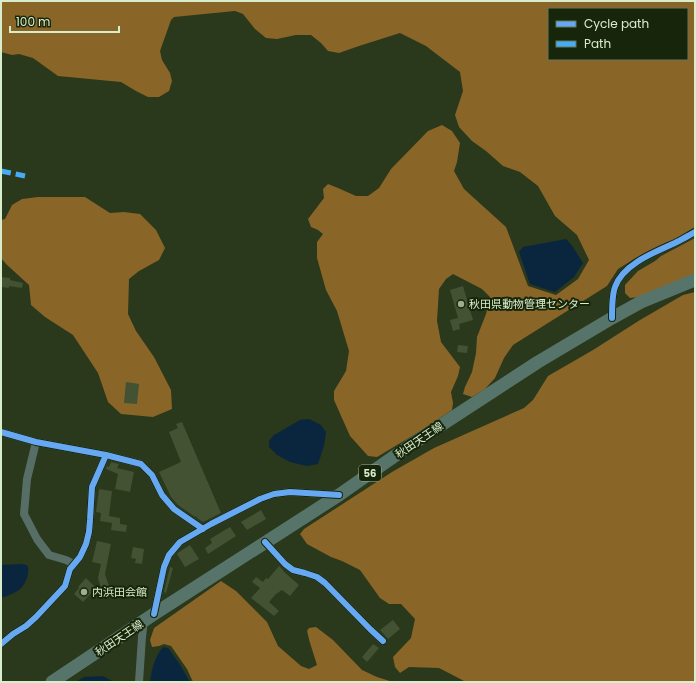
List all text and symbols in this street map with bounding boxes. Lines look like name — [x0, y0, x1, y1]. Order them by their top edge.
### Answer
scale bar — [10, 8, 119, 34]
legend — [548, 8, 688, 60]
text: 100 m — [16, 13, 50, 30]
text: Cycle path — [584, 15, 649, 32]
text: Path — [584, 35, 611, 52]
place label: 秋田県動物管理センター — [469, 296, 590, 312]
marker: 秋田県動物管理センター — [456, 299, 466, 309]
street label: 秋田天王線 — [392, 418, 446, 462]
road number: 56 — [359, 465, 381, 481]
place label: 内浜田会館 — [92, 584, 147, 600]
marker: 内浜田会館 — [79, 587, 89, 597]
street label: 秋田天王線 — [92, 616, 146, 660]

